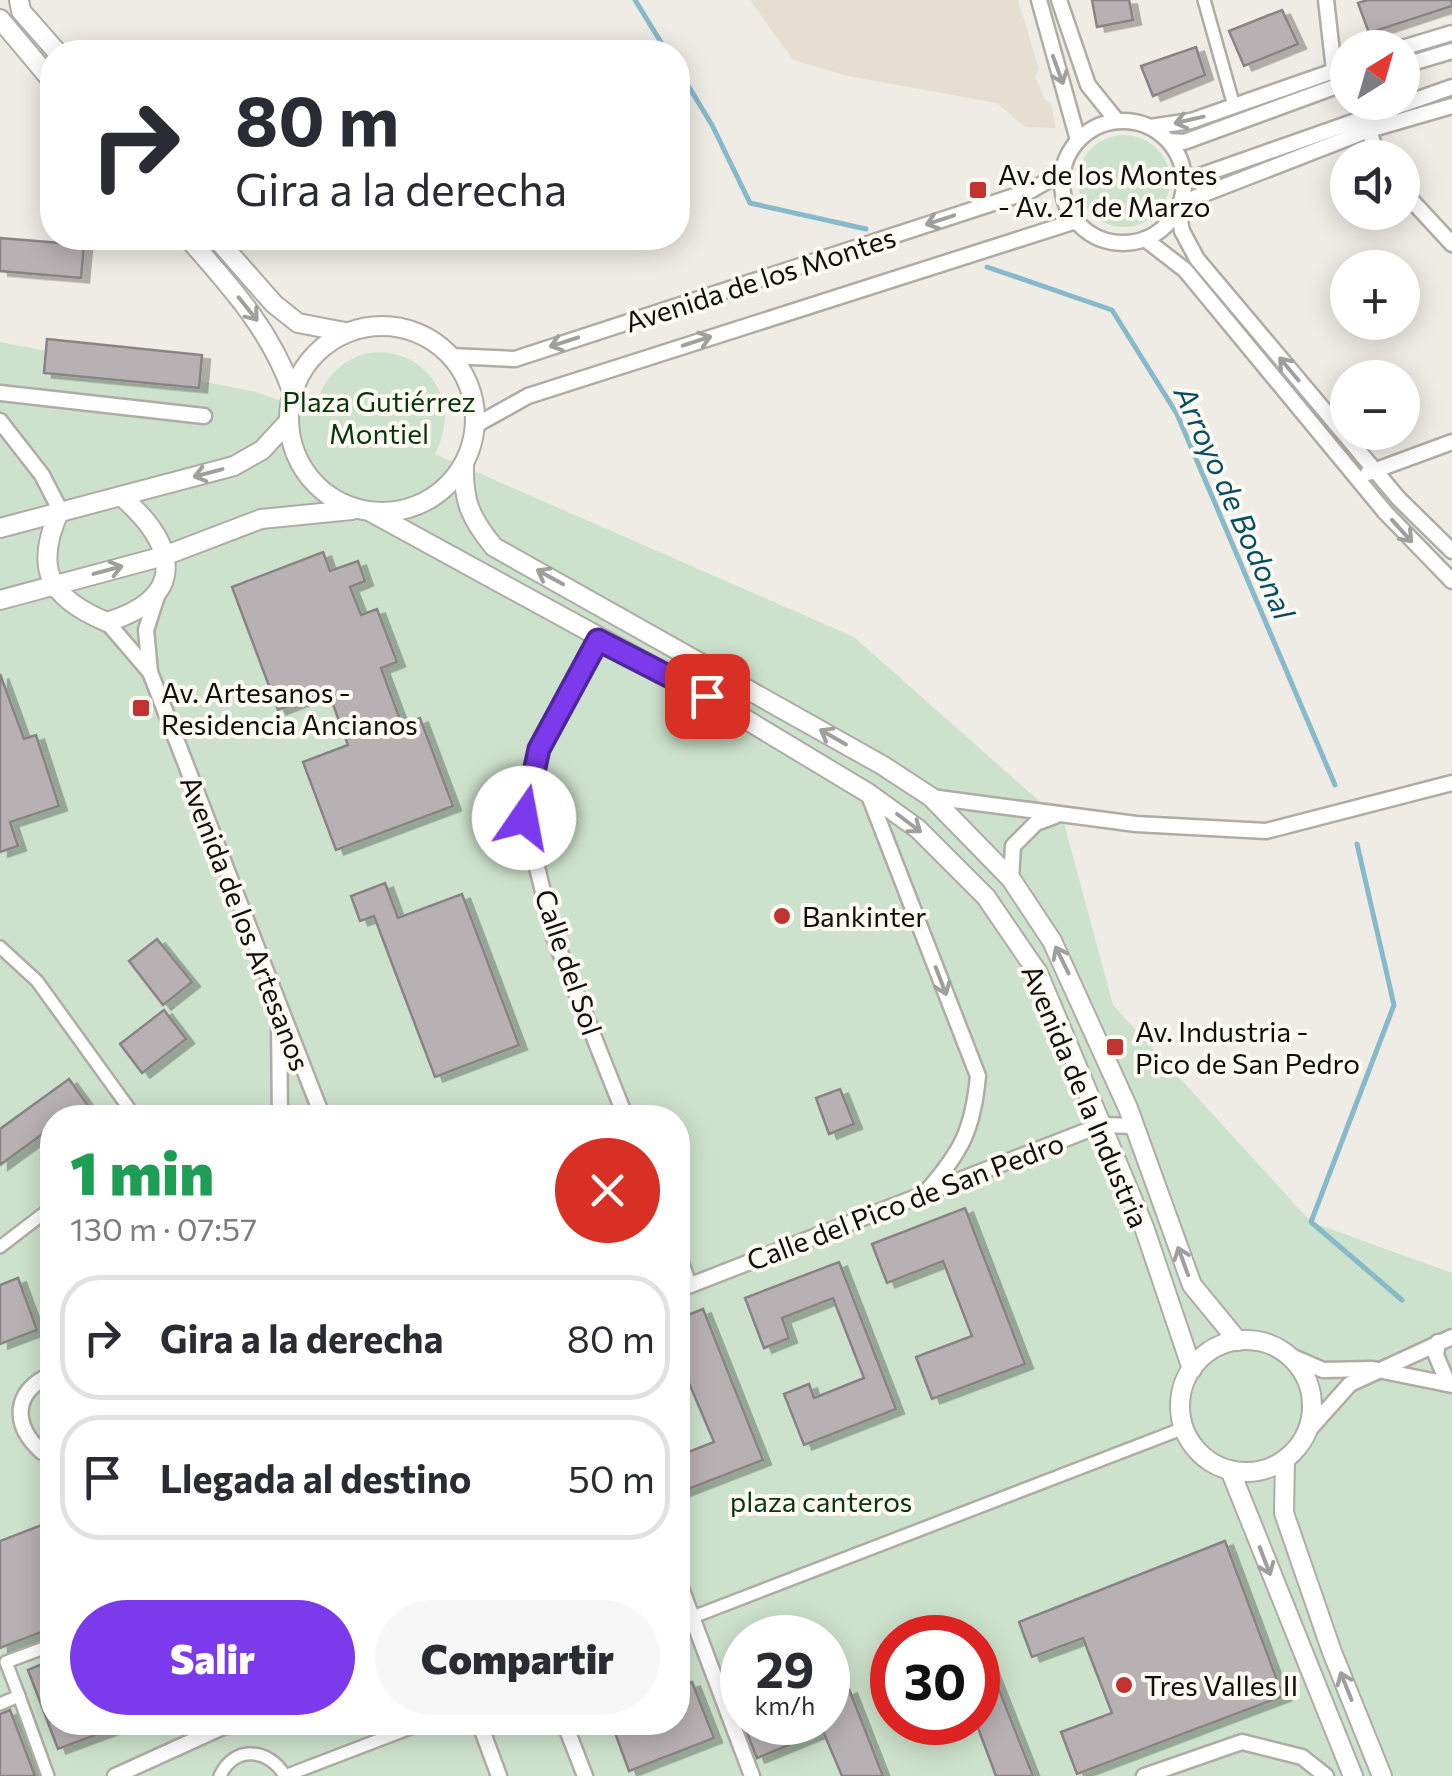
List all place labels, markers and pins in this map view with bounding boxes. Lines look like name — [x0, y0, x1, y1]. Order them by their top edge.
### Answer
place label: Av. de los Montes - Av. 21 de Marzo — [998, 157, 1218, 223]
marker: Av. de los Montes - Av. 21 de Marzo — [967, 179, 989, 201]
pin — [665, 654, 750, 739]
place label: Av. Artesanos - Residencia Ancianos — [161, 675, 418, 741]
marker: Av. Artesanos - Residencia Ancianos — [130, 697, 152, 719]
place label: Bankinter — [802, 899, 926, 933]
marker: Bankinter — [771, 905, 793, 927]
place label: Av. Industria - Pico de San Pedro — [1135, 1014, 1360, 1080]
marker: Av. Industria - Pico de San Pedro — [1104, 1036, 1126, 1058]
place label: Tres Valles II — [1144, 1668, 1298, 1702]
marker: Tres Valles II — [1113, 1674, 1135, 1696]

